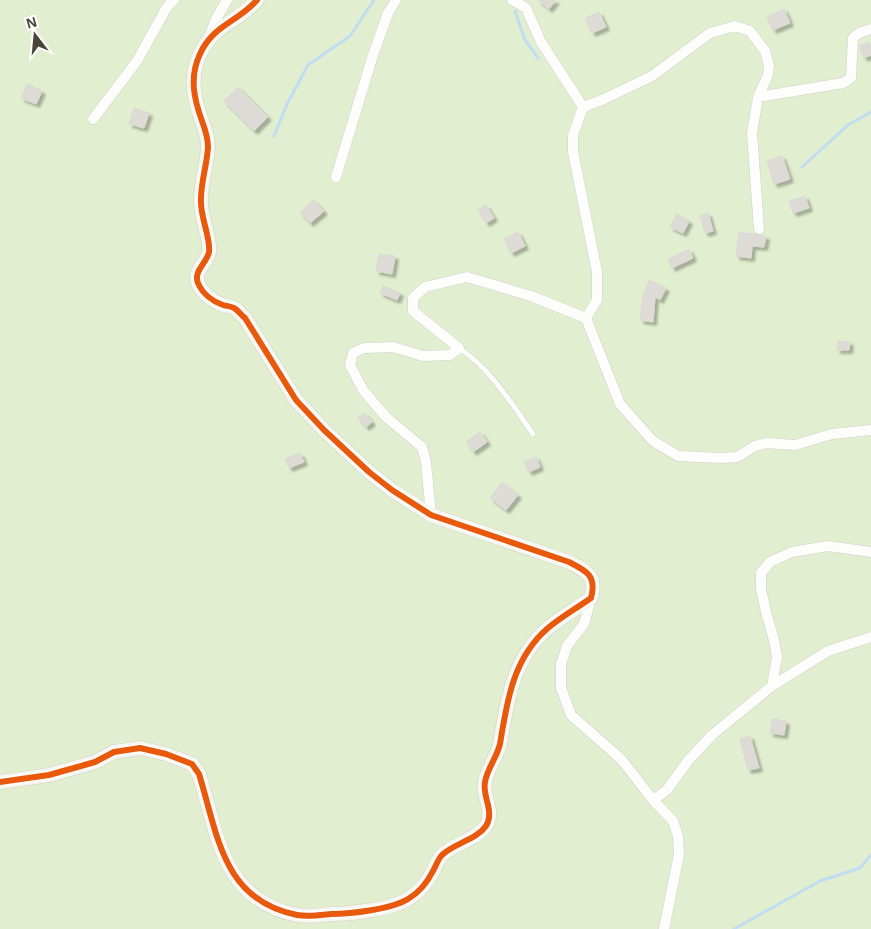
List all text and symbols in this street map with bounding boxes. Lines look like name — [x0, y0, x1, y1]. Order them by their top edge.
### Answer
north arrow — [10, 10, 60, 60]
text: N — [24, 13, 38, 32]

